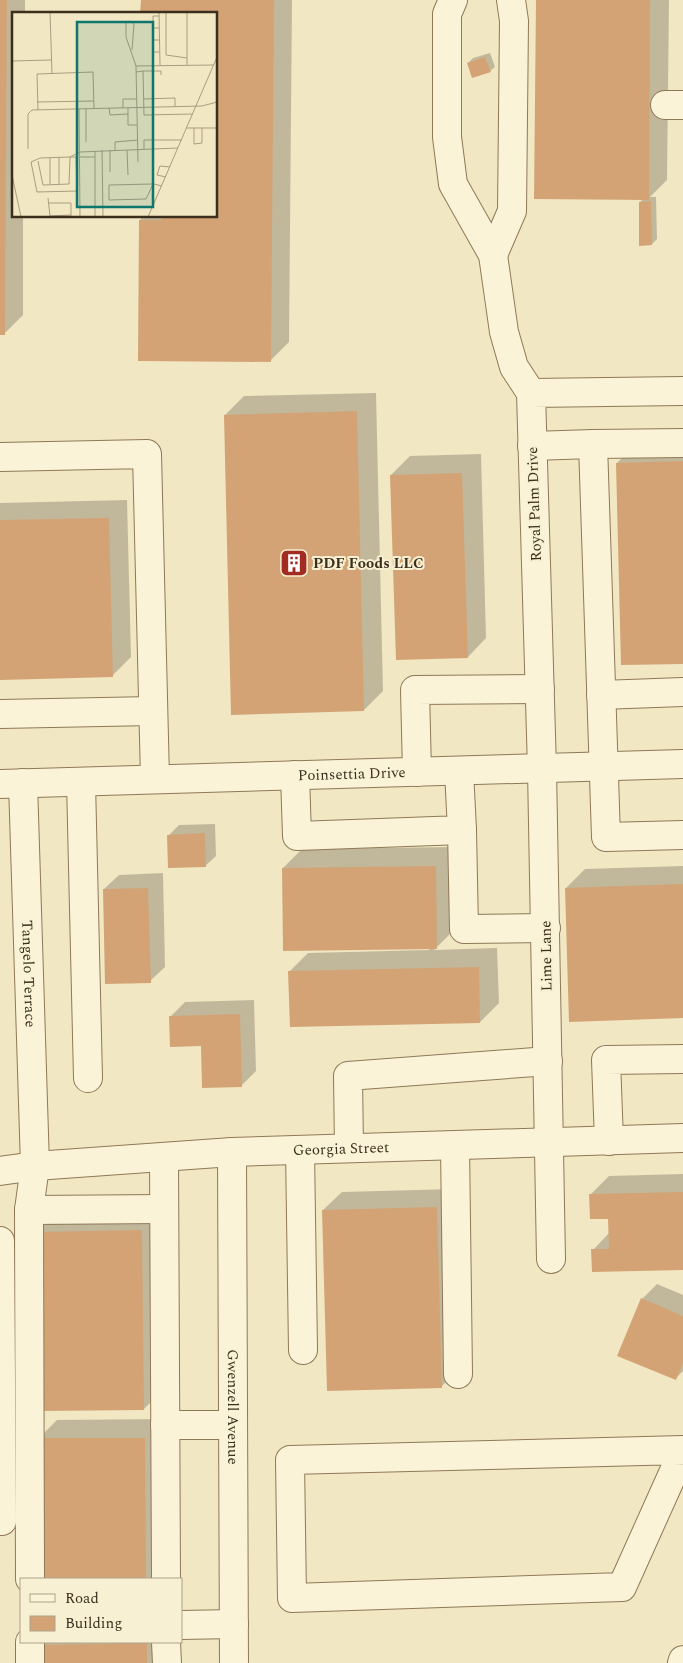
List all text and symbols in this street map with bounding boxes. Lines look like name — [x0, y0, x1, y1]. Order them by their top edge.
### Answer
inset map — [12, 12, 218, 218]
street label: Royal Palm Drive — [521, 446, 548, 562]
building icon: PDF Foods LLC — [279, 548, 309, 578]
place label: PDF Foods LLC — [313, 552, 424, 575]
street label: Poinsettia Drive — [298, 761, 406, 787]
street label: Tangelo Terrace — [15, 920, 42, 1028]
street label: Lime Lane — [534, 920, 559, 992]
street label: Georgia Street — [293, 1136, 390, 1162]
street label: Gwenzell Avenue — [221, 1349, 244, 1465]
legend — [20, 1578, 182, 1643]
text: Road — [65, 1587, 99, 1610]
text: Building — [65, 1612, 122, 1635]

